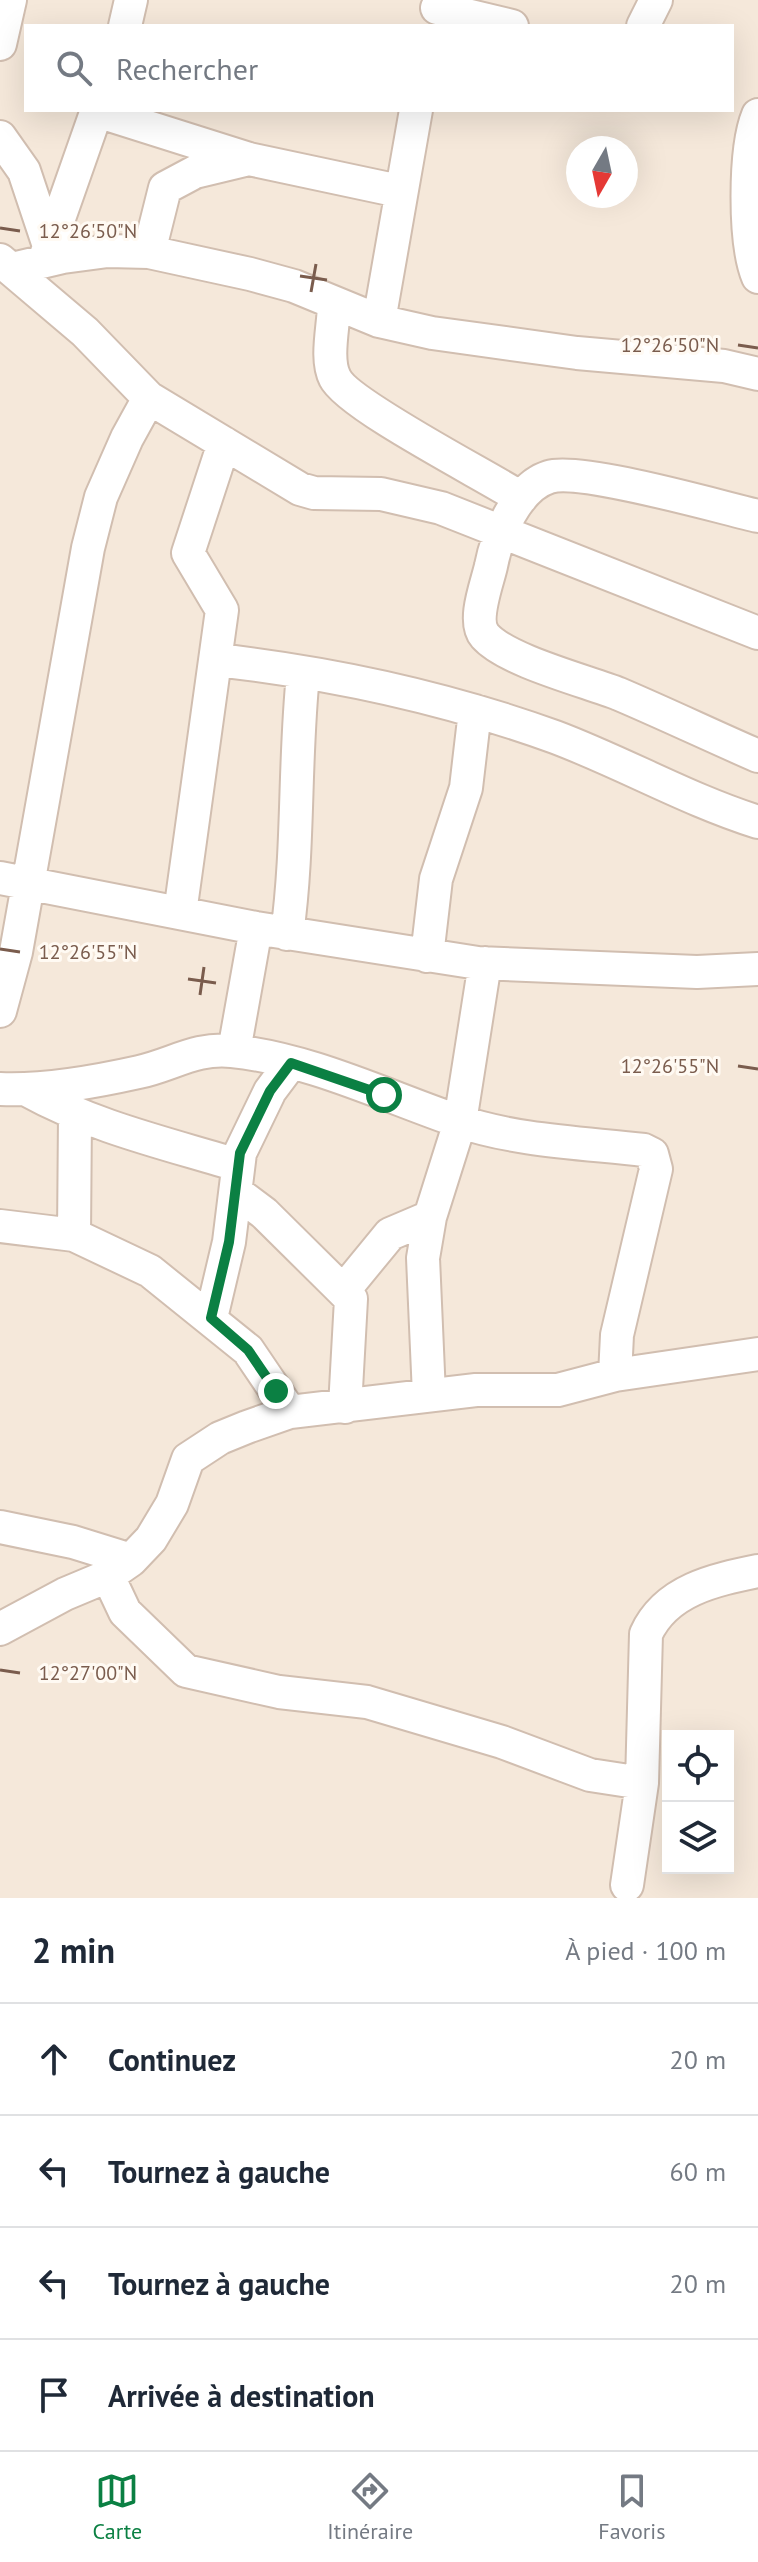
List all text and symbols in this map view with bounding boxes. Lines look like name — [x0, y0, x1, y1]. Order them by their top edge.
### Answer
search box — [24, 24, 734, 112]
icon: search — [52, 46, 96, 90]
text: Rechercher — [116, 49, 258, 88]
north arrow — [566, 136, 638, 208]
text: 12°26'50"N — [39, 218, 137, 244]
text: 12°26'50"N — [621, 332, 719, 358]
text: 12°26'55"N — [39, 939, 137, 965]
text: 12°26'55"N — [621, 1053, 719, 1079]
route start — [366, 1077, 402, 1113]
route end — [258, 1373, 294, 1409]
text: 12°27'00"N — [39, 1660, 137, 1686]
map controls — [662, 1730, 734, 1874]
button: locate — [662, 1730, 734, 1802]
button: layers — [662, 1802, 734, 1874]
text: 2 min — [32, 1928, 115, 1972]
text: À pied · 100 m — [565, 1934, 726, 1967]
icon: ahead — [32, 2037, 76, 2081]
text: Continuez — [108, 2040, 236, 2079]
text: 20 m — [670, 2043, 726, 2076]
icon: left — [32, 2149, 76, 2193]
text: Tournez à gauche — [108, 2152, 330, 2191]
text: 60 m — [670, 2155, 726, 2188]
icon: left — [32, 2261, 76, 2305]
text: Tournez à gauche — [108, 2264, 330, 2303]
text: 20 m — [670, 2267, 726, 2300]
icon: arrive — [32, 2373, 76, 2417]
text: Arrivée à destination — [108, 2376, 375, 2415]
tab: Carte — [93, 2469, 142, 2545]
tab: Itinéraire — [327, 2469, 413, 2545]
tab: Favoris — [598, 2469, 665, 2545]

